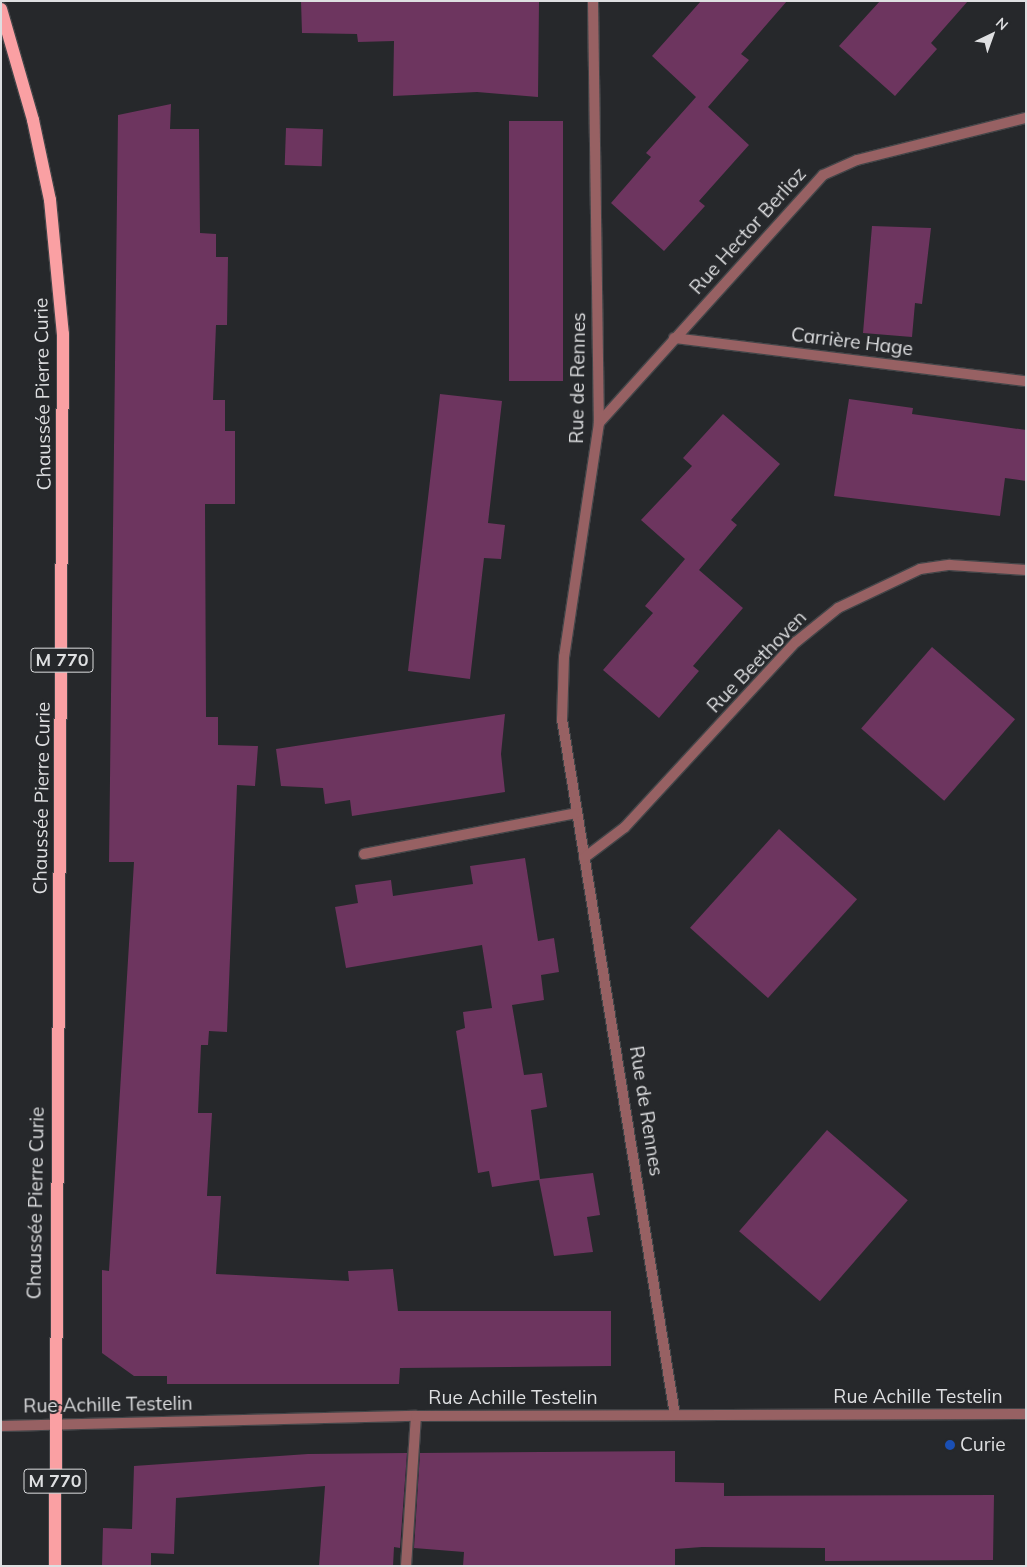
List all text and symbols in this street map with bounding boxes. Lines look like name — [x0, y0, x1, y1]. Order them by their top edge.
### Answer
north arrow — [967, 10, 1017, 60]
text: N — [992, 14, 1012, 34]
street label: Rue Hector Berlioz — [685, 163, 811, 299]
street label: Chaussée Pierre Curie — [30, 297, 56, 491]
street label: Rue de Rennes — [565, 312, 591, 444]
street label: Carrière Hage — [790, 323, 914, 361]
street label: Rue Beethoven — [703, 606, 811, 718]
road number: M 770 — [30, 644, 94, 676]
street label: Chaussée Pierre Curie — [29, 701, 55, 895]
street label: Rue de Rennes — [624, 1044, 668, 1178]
street label: Chaussée Pierre Curie — [23, 1106, 49, 1300]
street label: Rue Achille Testelin — [833, 1386, 1003, 1408]
street label: Rue Achille Testelin — [428, 1387, 598, 1409]
street label: Rue Achille Testelin — [23, 1392, 193, 1418]
place label: Curie — [960, 1434, 1005, 1456]
marker: Curie — [944, 1439, 956, 1451]
road number: M 770 — [22, 1465, 88, 1496]

